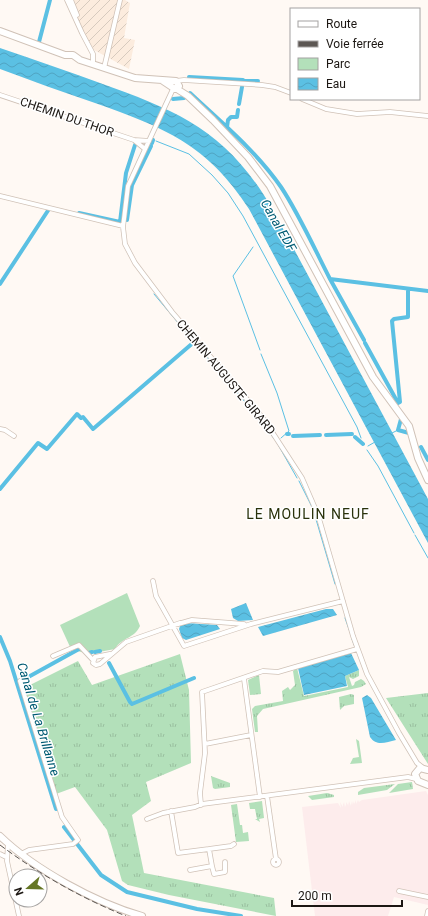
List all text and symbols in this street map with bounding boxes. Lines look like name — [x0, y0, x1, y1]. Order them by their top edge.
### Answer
legend — [290, 8, 420, 100]
text: Route — [326, 17, 357, 31]
text: Voie ferrée — [326, 37, 384, 51]
text: Parc — [326, 57, 350, 71]
text: Eau — [326, 77, 346, 91]
street label: CHEMIN DU THOR — [18, 94, 116, 140]
water label: Canal EDF — [258, 197, 300, 255]
street label: CHEMIN AUGUSTE GIRARD — [174, 317, 278, 437]
district label: LE MOULIN NEUF — [246, 506, 370, 522]
water label: Canal de La Brillanne — [14, 661, 63, 778]
north arrow — [8, 868, 48, 908]
scale bar — [292, 882, 402, 908]
text: N — [12, 885, 27, 897]
text: 200 m — [298, 889, 332, 903]

